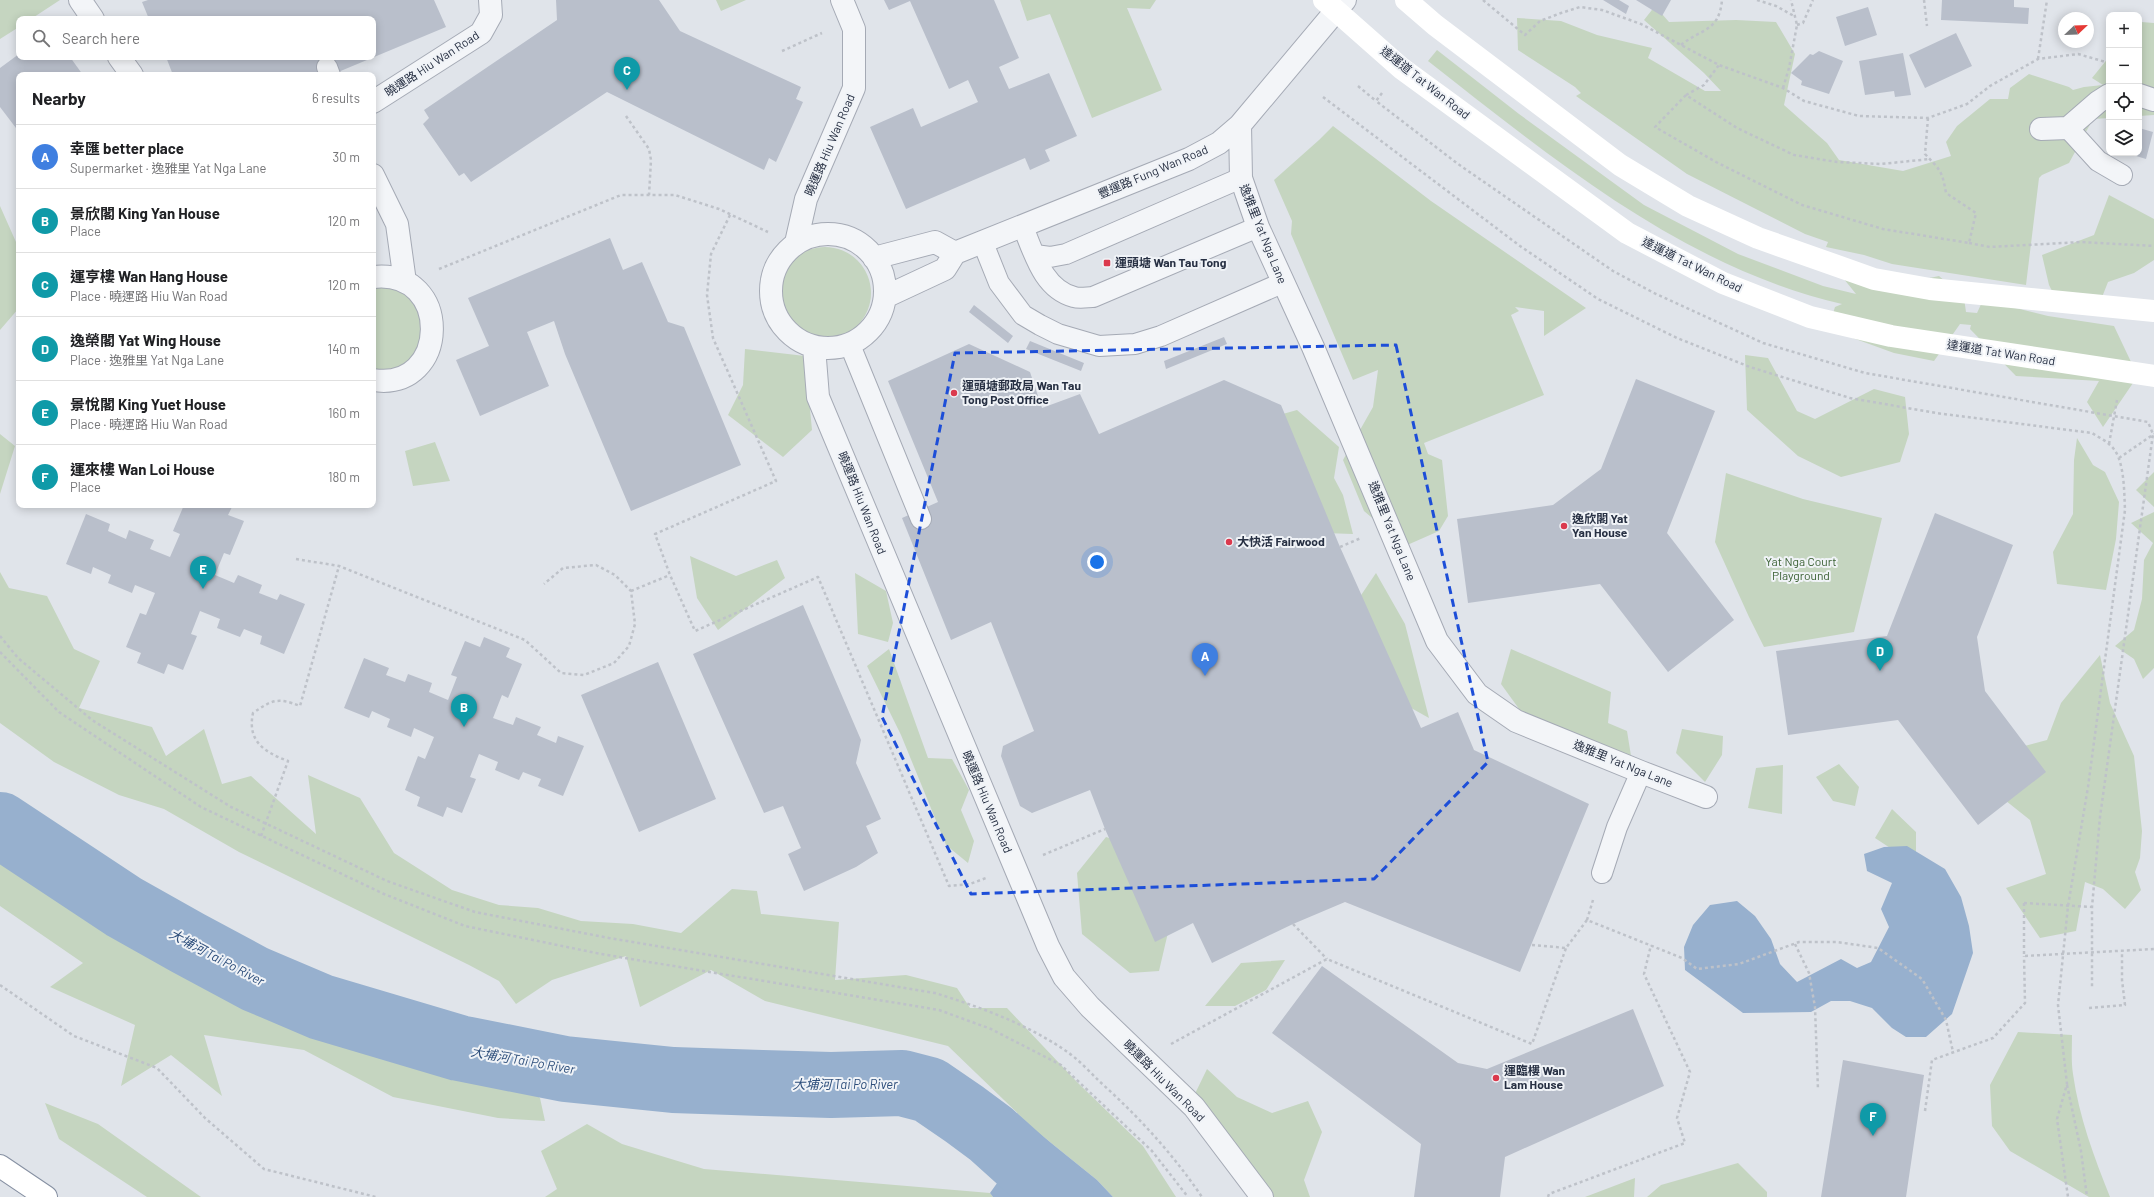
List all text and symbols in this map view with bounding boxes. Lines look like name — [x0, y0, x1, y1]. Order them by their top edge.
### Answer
north arrow — [2058, 12, 2094, 48]
map controls — [2106, 12, 2142, 156]
button: + — [2106, 12, 2142, 48]
search box — [16, 16, 376, 60]
icon: search — [30, 27, 52, 49]
street label: 曉運路 Hiu Wan Road — [382, 27, 481, 99]
text: Search here — [62, 29, 140, 47]
street label: 達運道 Tat Wan Road — [1378, 43, 1473, 121]
button: − — [2106, 48, 2142, 84]
pin: C — [614, 57, 640, 90]
button: locate — [2106, 84, 2142, 120]
text: Nearby — [32, 88, 86, 108]
text: 6 results — [312, 90, 360, 106]
street label: 曉運路 Hiu Wan Road — [801, 91, 857, 198]
button: layers — [2106, 120, 2142, 156]
text: 幸匯 better place — [70, 139, 184, 157]
street label: 豐運路 Fung Wan Road — [1095, 142, 1210, 201]
text: A — [41, 149, 49, 165]
text: 30 m — [333, 149, 360, 165]
text: Supermarket · 逸雅里 Yat Nga Lane — [70, 160, 266, 176]
street label: 逸雅里 Yat Nga Lane — [1238, 182, 1290, 286]
text: 景欣閣 King Yan House — [70, 204, 220, 222]
text: B — [41, 213, 49, 229]
text: 120 m — [328, 213, 360, 229]
text: Place — [70, 223, 101, 239]
street label: 達運道 Tat Wan Road — [1640, 234, 1745, 294]
place label: 運頭塘 Wan Tau Tong — [1115, 255, 1227, 269]
marker: 運頭塘 Wan Tau Tong — [1102, 258, 1112, 268]
text: 運亨樓 Wan Hang House — [70, 267, 228, 285]
text: C — [41, 277, 49, 293]
text: 120 m — [328, 277, 360, 293]
text: Place · 曉運路 Hiu Wan Road — [70, 288, 228, 304]
text: 逸榮閣 Yat Wing House — [70, 331, 221, 349]
street label: 達運道 Tat Wan Road — [1946, 337, 2056, 367]
text: D — [41, 341, 49, 357]
text: 140 m — [328, 341, 360, 357]
text: Place · 逸雅里 Yat Nga Lane — [70, 352, 224, 368]
place label: 運頭塘郵政局 Wan Tau Tong Post Office — [962, 378, 1081, 406]
marker: 運頭塘郵政局 Wan Tau Tong Post Office — [949, 388, 959, 398]
text: 景悅閣 King Yuet House — [70, 395, 226, 413]
text: E — [41, 405, 49, 421]
text: 160 m — [328, 405, 360, 421]
text: Place · 曉運路 Hiu Wan Road — [70, 416, 228, 432]
street label: 曉運路 Hiu Wan Road — [836, 449, 890, 556]
text: 運來樓 Wan Loi House — [70, 460, 215, 478]
text: F — [41, 469, 49, 485]
text: 180 m — [328, 469, 360, 485]
text: Place — [70, 479, 101, 495]
street label: 逸雅里 Yat Nga Lane — [1367, 479, 1419, 583]
place label: 逸欣閣 Yat Yan House — [1572, 511, 1628, 539]
marker: 逸欣閣 Yat Yan House — [1559, 521, 1569, 531]
place label: 大快活 Fairwood — [1237, 534, 1325, 548]
marker: 大快活 Fairwood — [1224, 537, 1234, 547]
your location — [1087, 552, 1107, 572]
park label: Yat Nga Court Playground — [1765, 554, 1837, 582]
pin: E — [190, 556, 216, 589]
pin: D — [1867, 638, 1893, 671]
pin: A — [1192, 643, 1218, 676]
pin: B — [451, 694, 477, 727]
street label: 逸雅里 Yat Nga Lane — [1571, 737, 1675, 789]
street label: 曉運路 Hiu Wan Road — [960, 748, 1016, 855]
water label: 大埔河 Tai Po River — [167, 925, 268, 989]
street label: 曉運路 Hiu Wan Road — [1121, 1037, 1208, 1124]
water label: 大埔河 Tai Po River — [470, 1043, 577, 1077]
place label: 運臨樓 Wan Lam House — [1504, 1063, 1565, 1091]
marker: 運臨樓 Wan Lam House — [1491, 1073, 1501, 1083]
water label: 大埔河 Tai Po River — [792, 1076, 898, 1092]
pin: F — [1860, 1103, 1886, 1136]

